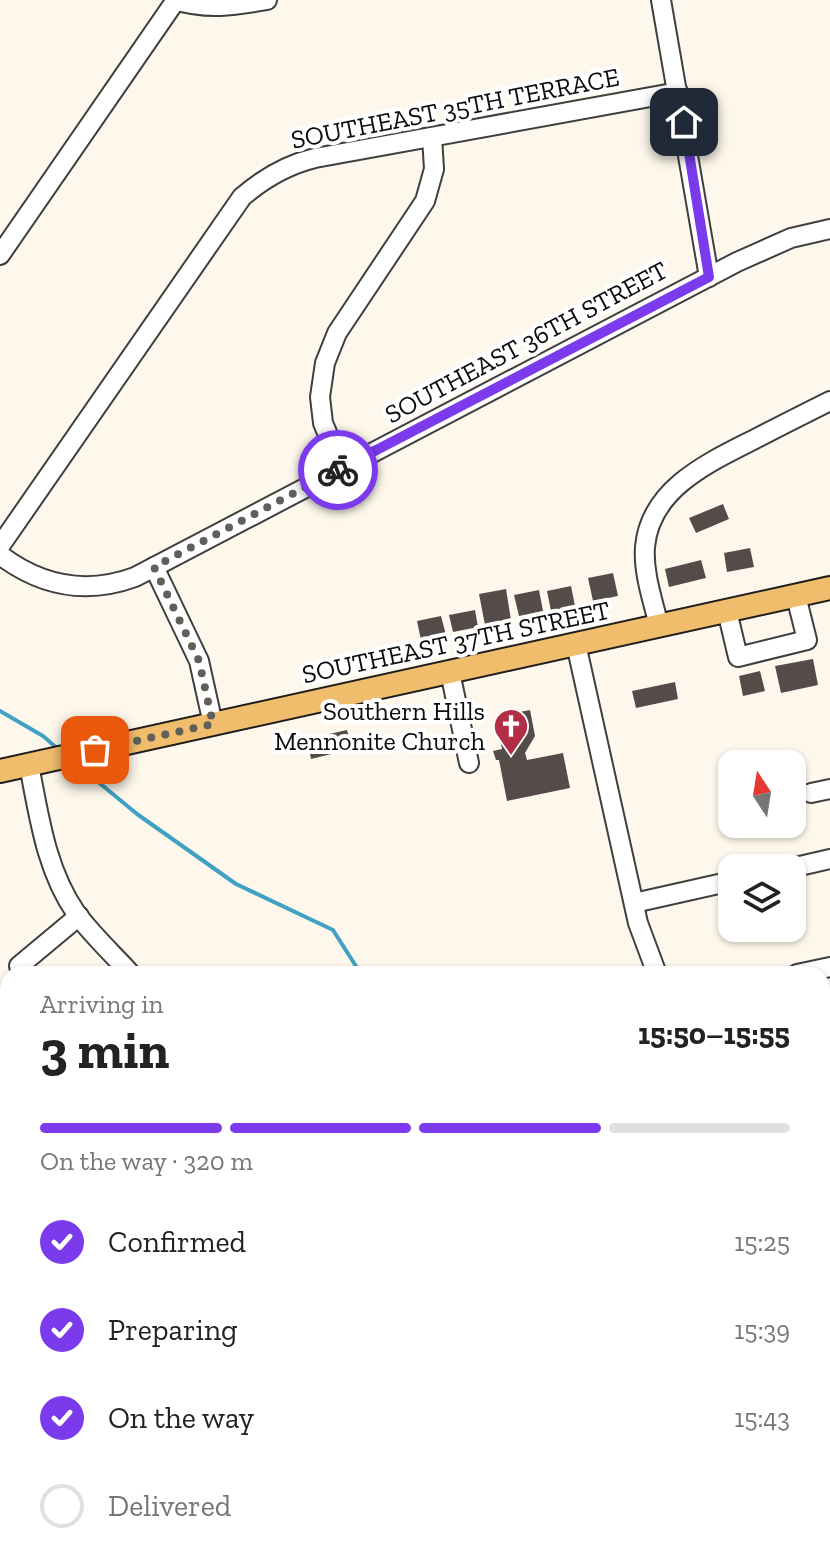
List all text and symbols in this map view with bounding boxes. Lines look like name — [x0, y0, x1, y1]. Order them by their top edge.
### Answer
street label: SOUTHEAST 35TH TERRACE — [288, 60, 622, 156]
pin — [650, 88, 718, 156]
icon: home — [662, 100, 706, 144]
street label: SOUTHEAST 36TH STREET — [379, 254, 673, 430]
courier — [298, 430, 378, 510]
icon: bike — [316, 448, 360, 492]
street label: SOUTHEAST 37TH STREET — [299, 594, 613, 690]
place label: Southern Hills Mennonite Church — [274, 695, 485, 757]
church icon: Southern Hills Mennonite Church — [492, 707, 530, 757]
pin — [61, 716, 129, 784]
icon: bag — [73, 728, 117, 772]
north arrow — [718, 750, 806, 838]
map controls — [718, 750, 806, 942]
button: layers — [718, 854, 806, 942]
text: Arriving in — [40, 988, 163, 1020]
text: 15:50–15:55 — [638, 1016, 790, 1052]
text: 3 min — [40, 1019, 169, 1081]
text: On the way · 320 m — [40, 1145, 253, 1177]
icon: check — [40, 1220, 84, 1264]
text: Confirmed — [108, 1224, 246, 1260]
text: 15:25 — [734, 1226, 790, 1258]
icon: check — [40, 1308, 84, 1352]
text: Preparing — [108, 1312, 238, 1348]
text: 15:39 — [734, 1314, 790, 1346]
icon: check — [40, 1396, 84, 1440]
text: On the way — [108, 1400, 254, 1436]
text: 15:43 — [734, 1402, 790, 1434]
text: Delivered — [108, 1488, 231, 1524]

